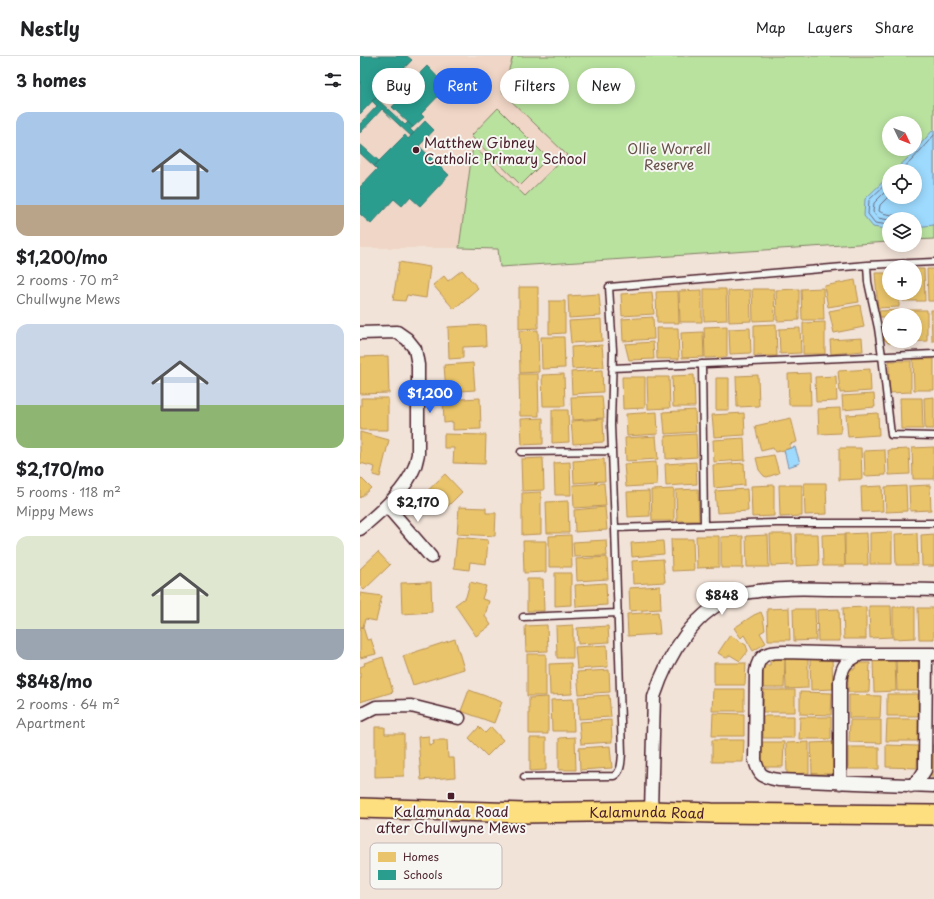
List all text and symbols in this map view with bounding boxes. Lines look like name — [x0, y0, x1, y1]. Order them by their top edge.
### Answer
text: Nestly — [20, 14, 80, 42]
text: Map — [756, 17, 786, 38]
text: Layers — [808, 17, 853, 38]
text: Share — [875, 17, 914, 38]
text: 3 homes — [16, 67, 86, 93]
chip: Buy — [372, 68, 425, 104]
chip: Rent — [433, 68, 492, 104]
chip: Filters — [500, 68, 569, 104]
chip: New — [577, 68, 635, 104]
icon: filters — [322, 69, 344, 91]
north arrow — [882, 116, 922, 156]
map controls — [882, 116, 922, 348]
place label: Matthew Gibney Catholic Primary School — [424, 132, 587, 169]
icon: home — [144, 138, 216, 210]
park label: Ollie Worrell Reserve — [627, 138, 711, 175]
marker: Matthew Gibney Catholic Primary School — [411, 145, 421, 155]
button: locate — [882, 164, 922, 204]
button: layers — [882, 212, 922, 252]
text: $1,200/mo — [16, 244, 108, 270]
button: + — [882, 260, 922, 300]
text: 2 rooms · 70 m² — [16, 270, 119, 289]
text: Chullwyne Mews — [16, 289, 120, 308]
button: − — [882, 308, 922, 348]
icon: home — [144, 350, 216, 422]
pin: $1,200 — [397, 380, 463, 414]
text: $1,200 — [407, 383, 453, 402]
text: $2,170/mo — [16, 456, 104, 482]
text: 5 rooms · 118 m² — [16, 482, 121, 501]
pin: $2,170 — [385, 489, 451, 523]
text: $2,170 — [397, 492, 439, 511]
text: Mippy Mews — [16, 501, 94, 520]
icon: home — [144, 562, 216, 634]
pin: $848 — [698, 582, 746, 616]
text: $848 — [705, 585, 739, 604]
text: $848/mo — [16, 668, 92, 694]
text: 2 rooms · 64 m² — [16, 694, 120, 713]
text: Apartment — [16, 713, 85, 732]
marker: Kalamunda Road after Chullwyne Mews — [446, 791, 456, 801]
street label: Kalamunda Road — [589, 800, 705, 823]
place label: Kalamunda Road after Chullwyne Mews — [376, 801, 526, 838]
legend — [370, 843, 502, 889]
text: Homes — [403, 848, 439, 865]
text: Schools — [403, 866, 443, 883]

